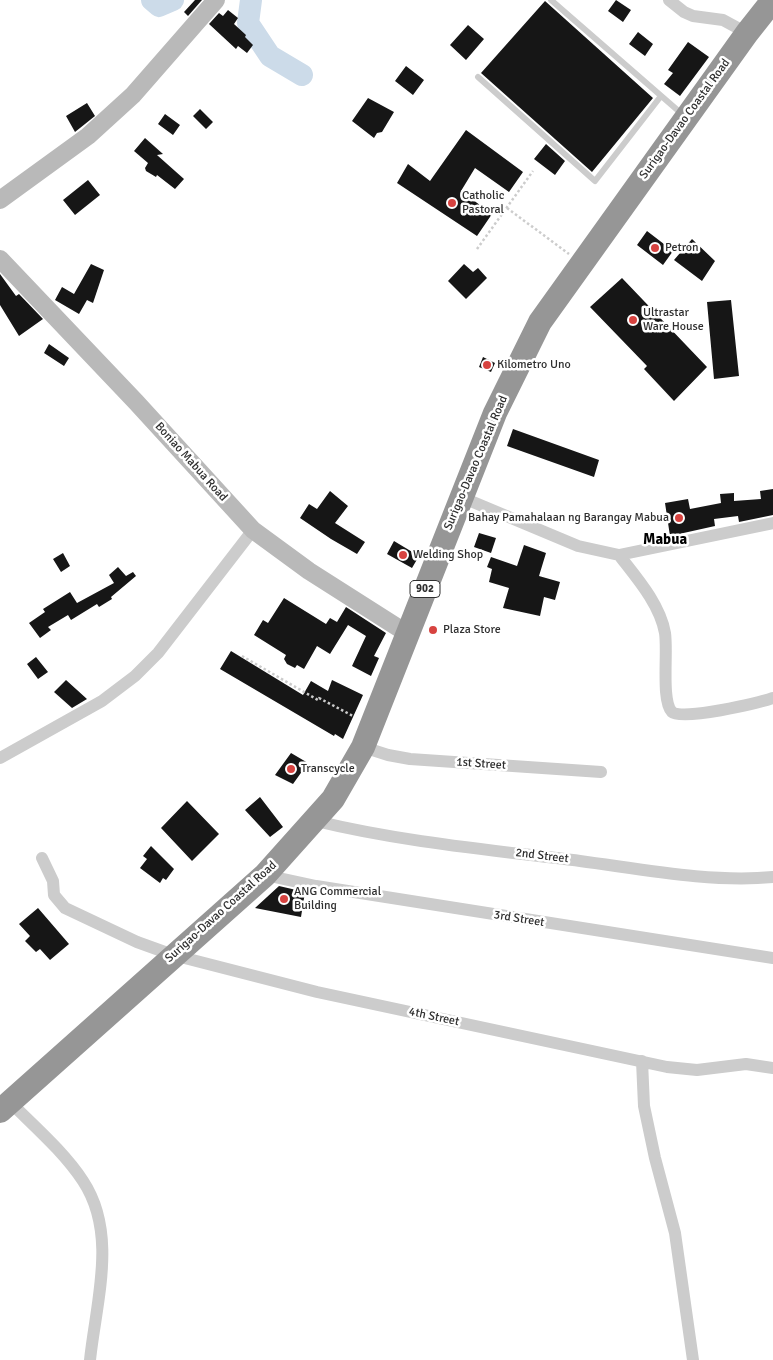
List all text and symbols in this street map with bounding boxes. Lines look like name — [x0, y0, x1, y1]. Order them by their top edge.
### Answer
street label: Surigao-Davao Coastal Road — [637, 56, 733, 182]
place label: Catholic Pastoral — [462, 189, 504, 217]
marker: Catholic Pastoral — [446, 197, 458, 209]
place label: Petron — [665, 241, 699, 255]
marker: Petron — [649, 242, 661, 254]
place label: Ultrastar Ware House — [643, 306, 704, 334]
marker: Ultrastar Ware House — [627, 314, 639, 326]
place label: Kilometro Uno — [497, 358, 571, 372]
marker: Kilometro Uno — [481, 359, 493, 371]
street label: Surigao-Davao Coastal Road — [441, 394, 511, 532]
street label: Boniao Mabua Road — [152, 420, 230, 504]
place label: Bahay Pamahalaan ng Barangay Mabua — [468, 511, 669, 525]
marker: Bahay Pamahalaan ng Barangay Mabua — [673, 512, 685, 524]
district label: Mabua — [643, 531, 687, 549]
place label: Welding Shop — [413, 548, 483, 562]
marker: Welding Shop — [397, 549, 409, 561]
road number: 902 — [410, 580, 440, 598]
place label: Plaza Store — [443, 623, 501, 637]
marker: Plaza Store — [427, 624, 439, 636]
street label: 1st Street — [456, 755, 506, 773]
place label: Transcycle — [301, 762, 355, 776]
marker: Transcycle — [285, 763, 297, 775]
street label: 2nd Street — [515, 846, 569, 866]
street label: Surigao-Davao Coastal Road — [162, 858, 280, 966]
place label: ANG Commercial Building — [294, 885, 381, 913]
marker: ANG Commercial Building — [278, 893, 290, 905]
street label: 3rd Street — [493, 908, 545, 930]
street label: 4th Street — [408, 1005, 460, 1029]

